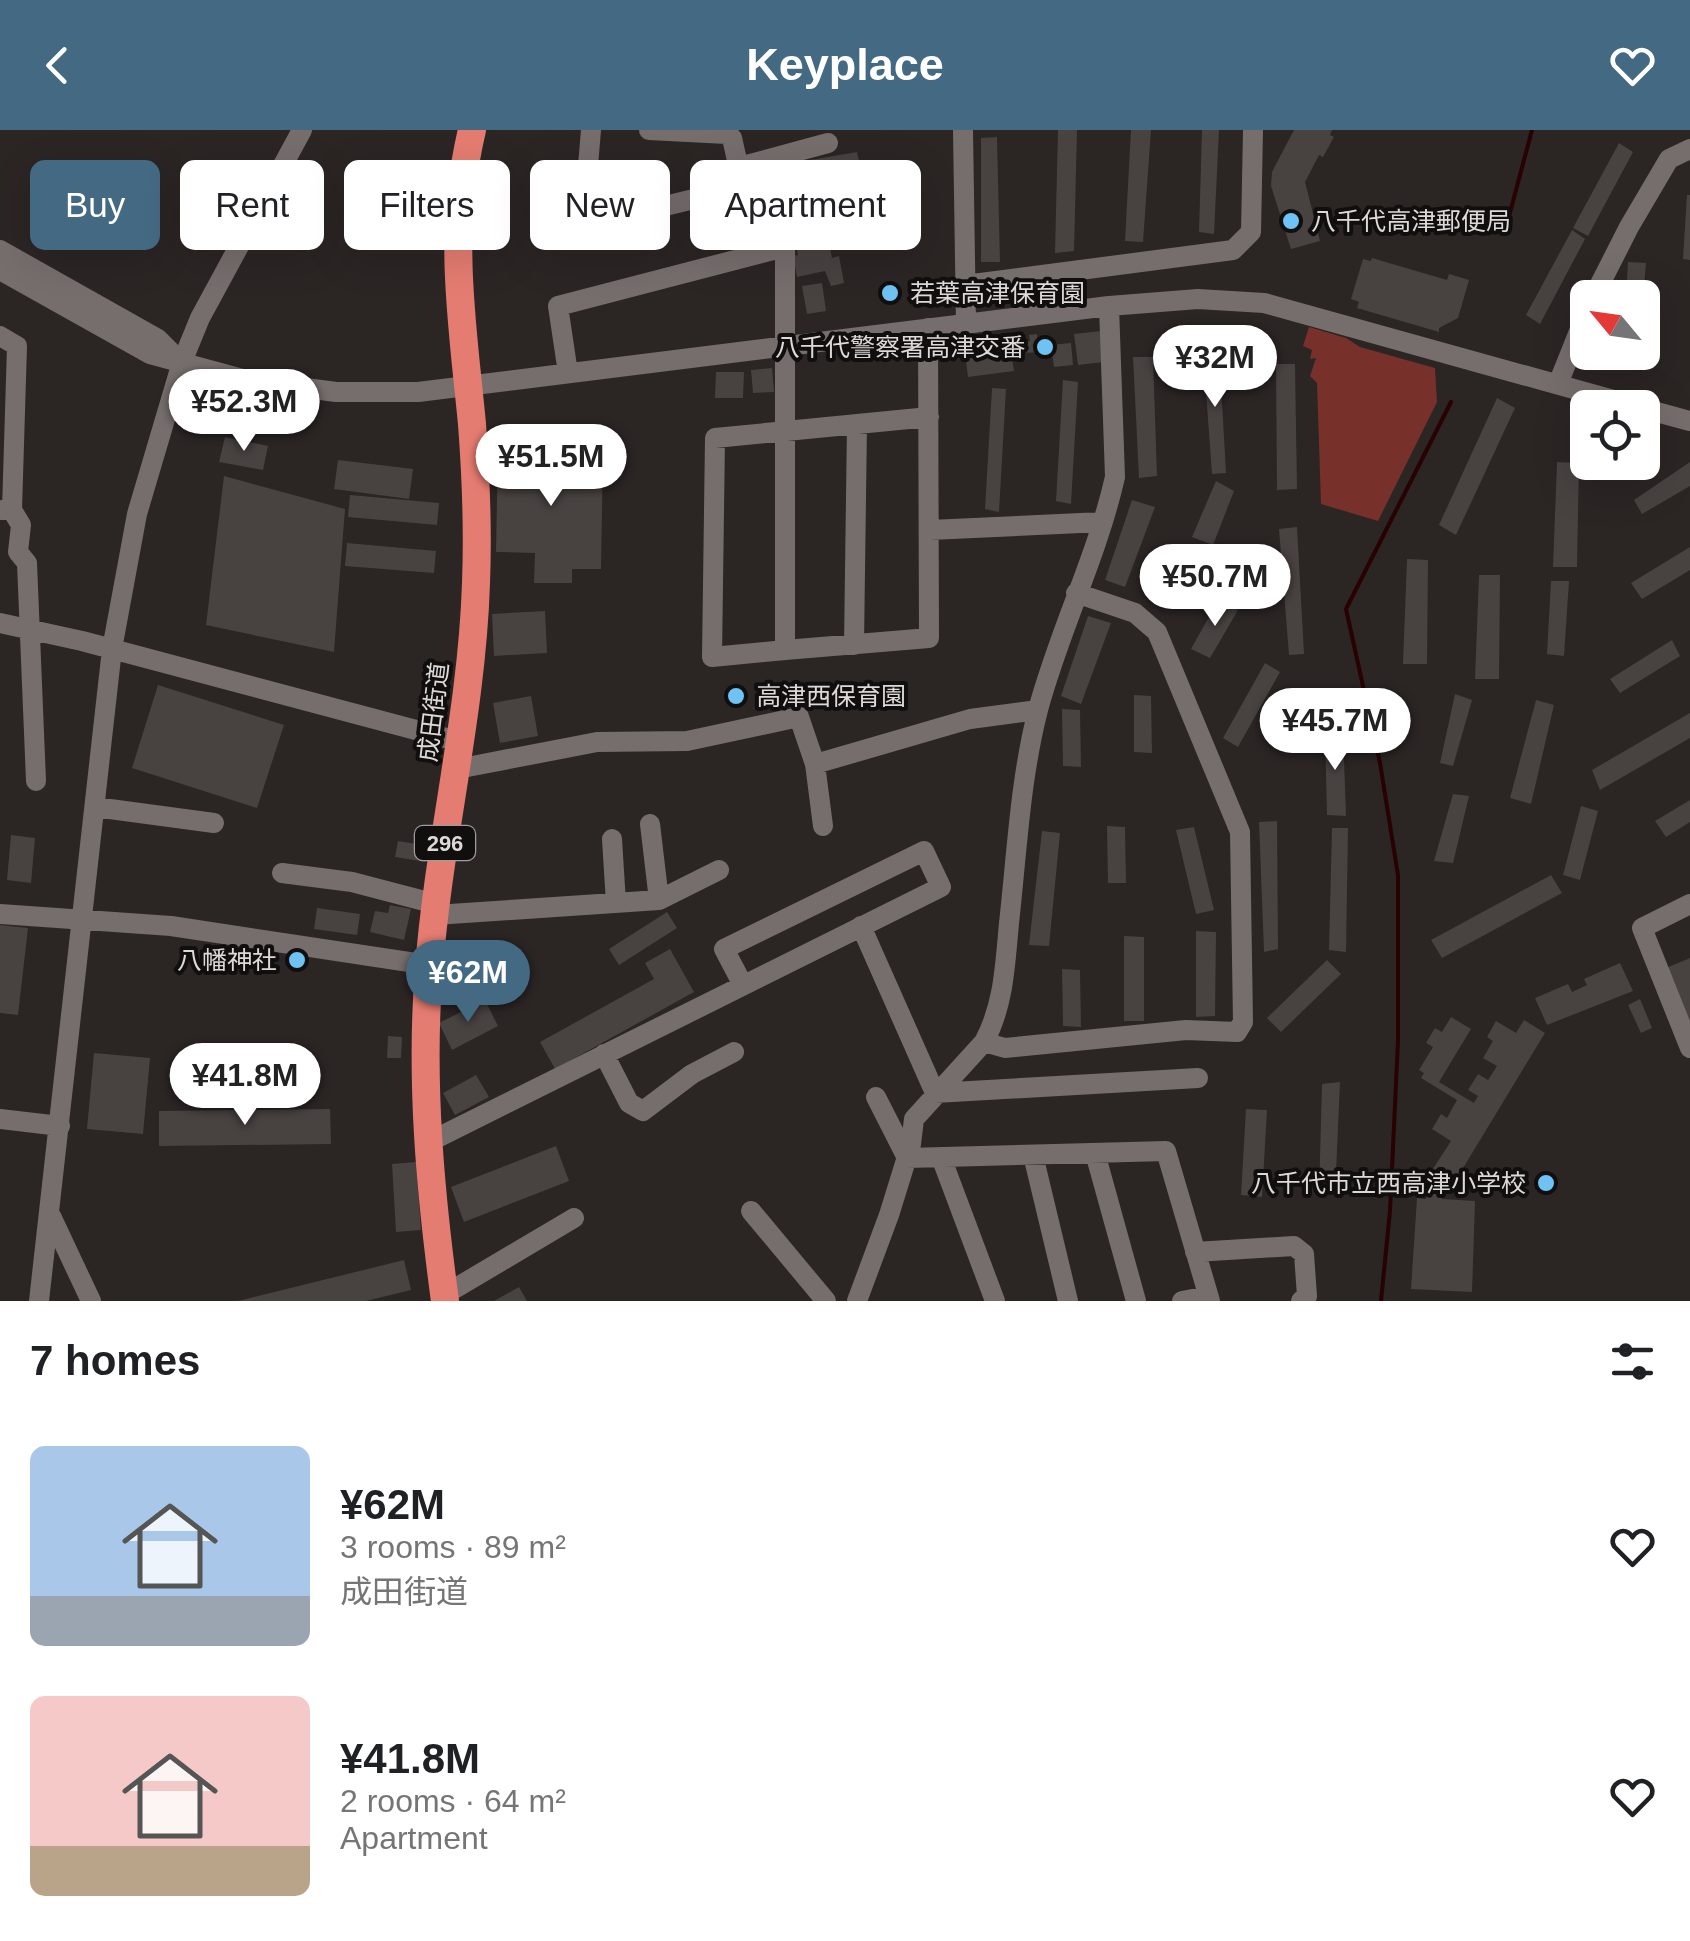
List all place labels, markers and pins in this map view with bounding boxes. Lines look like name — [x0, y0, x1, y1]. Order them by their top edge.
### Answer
place label: 八千代高津郵便局 — [1311, 207, 1511, 235]
marker: 八千代高津郵便局 — [1280, 210, 1302, 232]
place label: 若葉高津保育園 — [910, 279, 1085, 307]
marker: 若葉高津保育園 — [879, 282, 901, 304]
pin: ¥32M — [1156, 325, 1274, 410]
place label: 八千代警察署高津交番 — [775, 333, 1025, 361]
marker: 八千代警察署高津交番 — [1034, 336, 1056, 358]
pin: ¥52.3M — [163, 369, 325, 454]
pin: ¥51.5M — [470, 424, 632, 509]
pin: ¥50.7M — [1134, 544, 1296, 629]
place label: 高津西保育園 — [756, 682, 906, 710]
marker: 高津西保育園 — [725, 685, 747, 707]
pin: ¥45.7M — [1254, 688, 1416, 773]
pin: ¥62M — [409, 940, 527, 1025]
place label: 八幡神社 — [177, 946, 277, 974]
marker: 八幡神社 — [286, 949, 308, 971]
pin: ¥41.8M — [164, 1043, 326, 1128]
place label: 八千代市立西高津小学校 — [1251, 1169, 1526, 1197]
marker: 八千代市立西高津小学校 — [1535, 1172, 1557, 1194]

